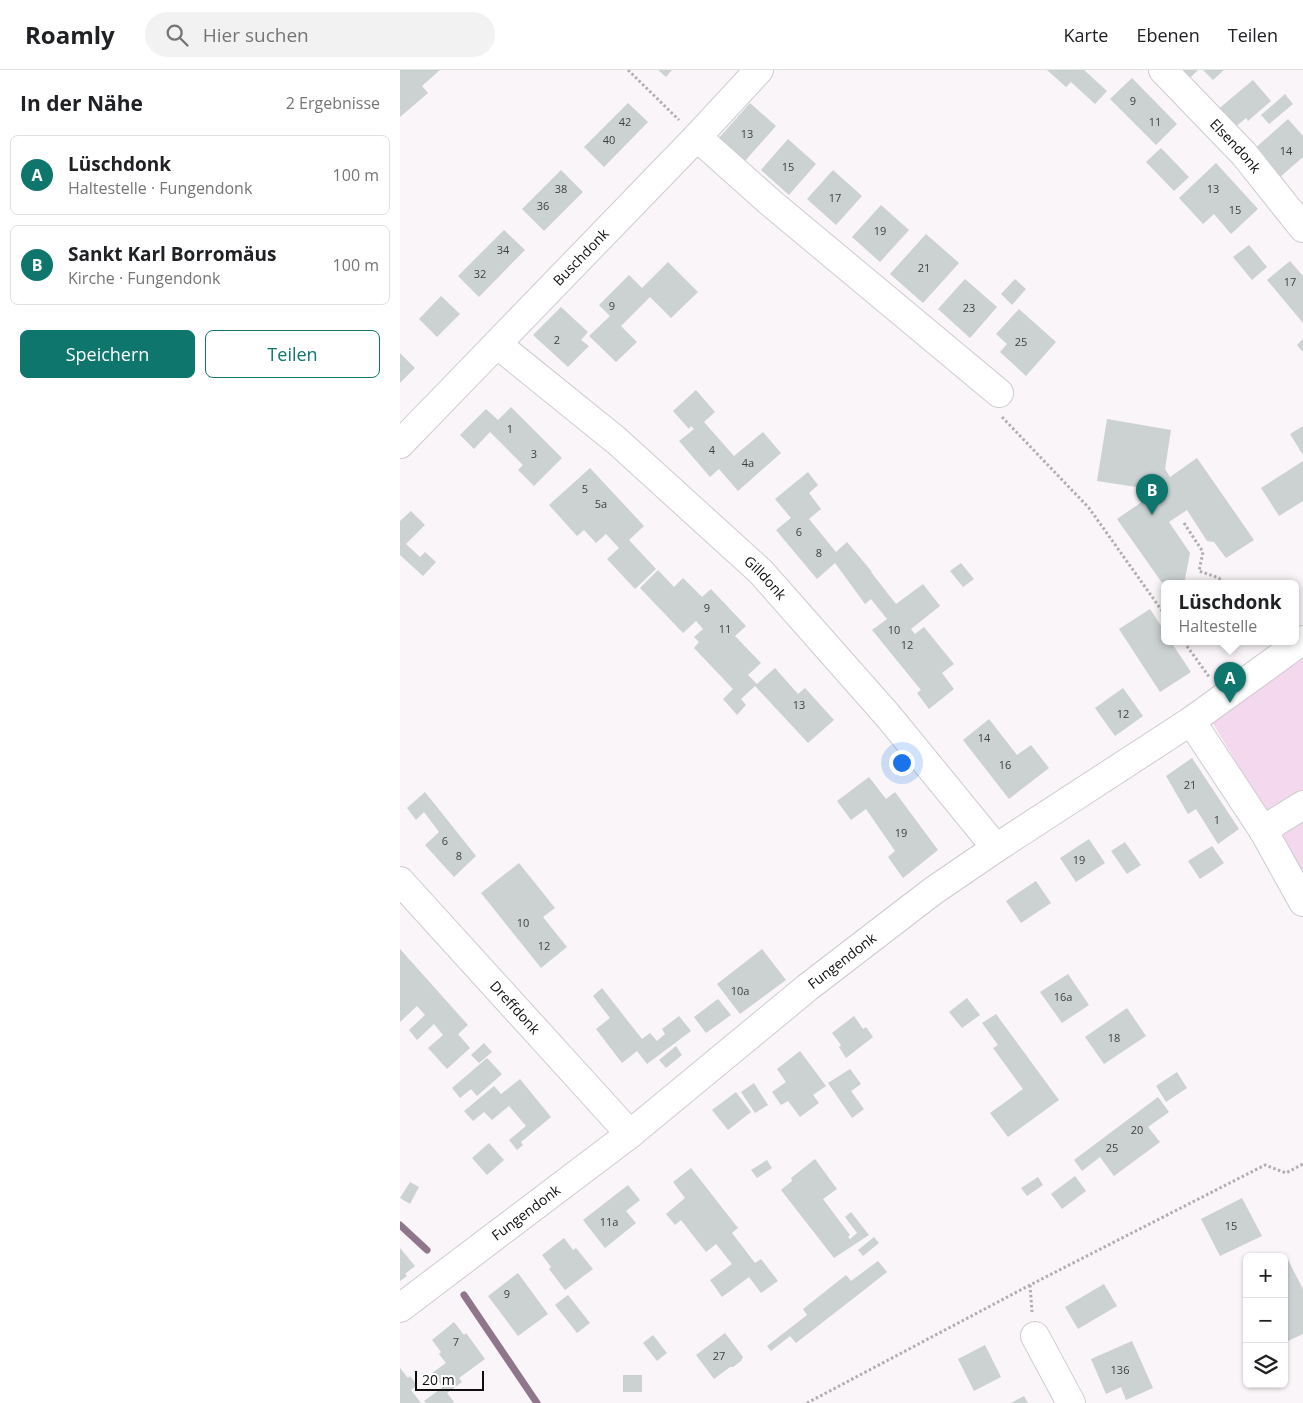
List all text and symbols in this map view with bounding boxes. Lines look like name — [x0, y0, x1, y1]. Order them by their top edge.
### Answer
search box — [145, 12, 495, 57]
text: Roamly — [25, 18, 115, 51]
icon: search — [163, 21, 191, 49]
text: Hier suchen — [203, 22, 309, 48]
text: Karte — [1064, 23, 1108, 47]
text: Ebenen — [1136, 23, 1200, 47]
text: Teilen — [1228, 23, 1278, 47]
text: In der Nähe — [20, 89, 143, 117]
text: 2 Ergebnisse — [286, 92, 380, 114]
house number: 9 — [1130, 93, 1136, 108]
house number: 42 — [619, 114, 631, 129]
house number: 11 — [1149, 114, 1161, 129]
street label: Elsendonk — [1206, 114, 1266, 177]
house number: 13 — [741, 126, 753, 141]
house number: 40 — [603, 132, 615, 147]
house number: 14 — [1280, 143, 1293, 158]
text: Lüschdonk — [68, 151, 171, 177]
house number: 15 — [782, 159, 794, 174]
text: A — [31, 164, 43, 186]
text: 100 m — [333, 164, 379, 186]
text: Haltestelle · Fungendonk — [68, 177, 252, 199]
house number: 38 — [555, 181, 567, 196]
house number: 13 — [1207, 181, 1219, 196]
house number: 17 — [829, 190, 841, 205]
house number: 36 — [537, 198, 549, 213]
house number: 15 — [1229, 202, 1241, 217]
house number: 19 — [874, 223, 886, 238]
street label: Buschdonk — [548, 224, 613, 289]
text: Sankt Karl Borromäus — [68, 241, 276, 267]
house number: 34 — [497, 242, 510, 257]
text: B — [32, 254, 42, 276]
text: 100 m — [333, 254, 379, 276]
house number: 21 — [918, 260, 930, 275]
house number: 32 — [474, 266, 486, 281]
text: Kirche · Fungendonk — [68, 267, 220, 289]
house number: 17 — [1284, 274, 1296, 289]
house number: 9 — [609, 298, 615, 313]
house number: 23 — [963, 300, 975, 315]
button: Speichern — [20, 330, 195, 378]
button: Teilen — [205, 330, 380, 378]
house number: 2 — [554, 332, 560, 347]
house number: 25 — [1015, 334, 1027, 349]
house number: 1 — [507, 421, 513, 436]
house number: 4 — [709, 442, 716, 457]
house number: 3 — [531, 446, 537, 461]
house number: 4a — [742, 455, 754, 470]
pin: B — [1136, 474, 1168, 515]
house number: 5 — [582, 481, 588, 496]
house number: 5a — [595, 496, 607, 511]
house number: 6 — [796, 524, 802, 539]
house number: 8 — [816, 545, 822, 560]
street label: Gilldonk — [740, 551, 791, 604]
popup — [1161, 580, 1299, 645]
text: Lüschdonk — [1179, 589, 1281, 615]
house number: 9 — [704, 600, 710, 615]
text: Haltestelle — [1179, 615, 1257, 637]
house number: 11 — [719, 621, 731, 636]
house number: 10 — [888, 622, 900, 637]
house number: 12 — [901, 637, 913, 652]
pin: A — [1214, 662, 1246, 703]
house number: 13 — [793, 697, 805, 712]
house number: 12 — [1117, 706, 1129, 721]
house number: 14 — [978, 730, 991, 745]
your location — [889, 750, 915, 776]
house number: 16 — [999, 757, 1011, 772]
house number: 21 — [1184, 777, 1196, 792]
house number: 1 — [1214, 812, 1220, 827]
house number: 19 — [895, 825, 907, 840]
house number: 6 — [442, 833, 448, 848]
house number: 8 — [456, 848, 462, 863]
house number: 19 — [1073, 852, 1085, 867]
house number: 10 — [517, 915, 529, 930]
street label: Fungendonk — [804, 928, 880, 993]
house number: 12 — [538, 938, 550, 953]
street label: Dreffdonk — [486, 976, 545, 1039]
house number: 10a — [731, 983, 749, 998]
house number: 16a — [1054, 989, 1072, 1004]
house number: 18 — [1108, 1030, 1120, 1045]
house number: 20 — [1131, 1122, 1143, 1137]
house number: 25 — [1106, 1140, 1118, 1155]
street label: Fungendonk — [487, 1180, 564, 1244]
house number: 11a — [600, 1214, 618, 1229]
house number: 15 — [1225, 1218, 1237, 1233]
map controls — [1243, 1253, 1288, 1388]
button: + — [1243, 1253, 1288, 1298]
house number: 9 — [504, 1286, 510, 1301]
button: − — [1243, 1298, 1288, 1343]
house number: 7 — [453, 1334, 459, 1349]
button: layers — [1243, 1343, 1288, 1388]
house number: 27 — [713, 1348, 725, 1363]
house number: 136 — [1111, 1362, 1129, 1377]
scale bar — [415, 1368, 484, 1391]
text: 20 m — [422, 1370, 455, 1389]

